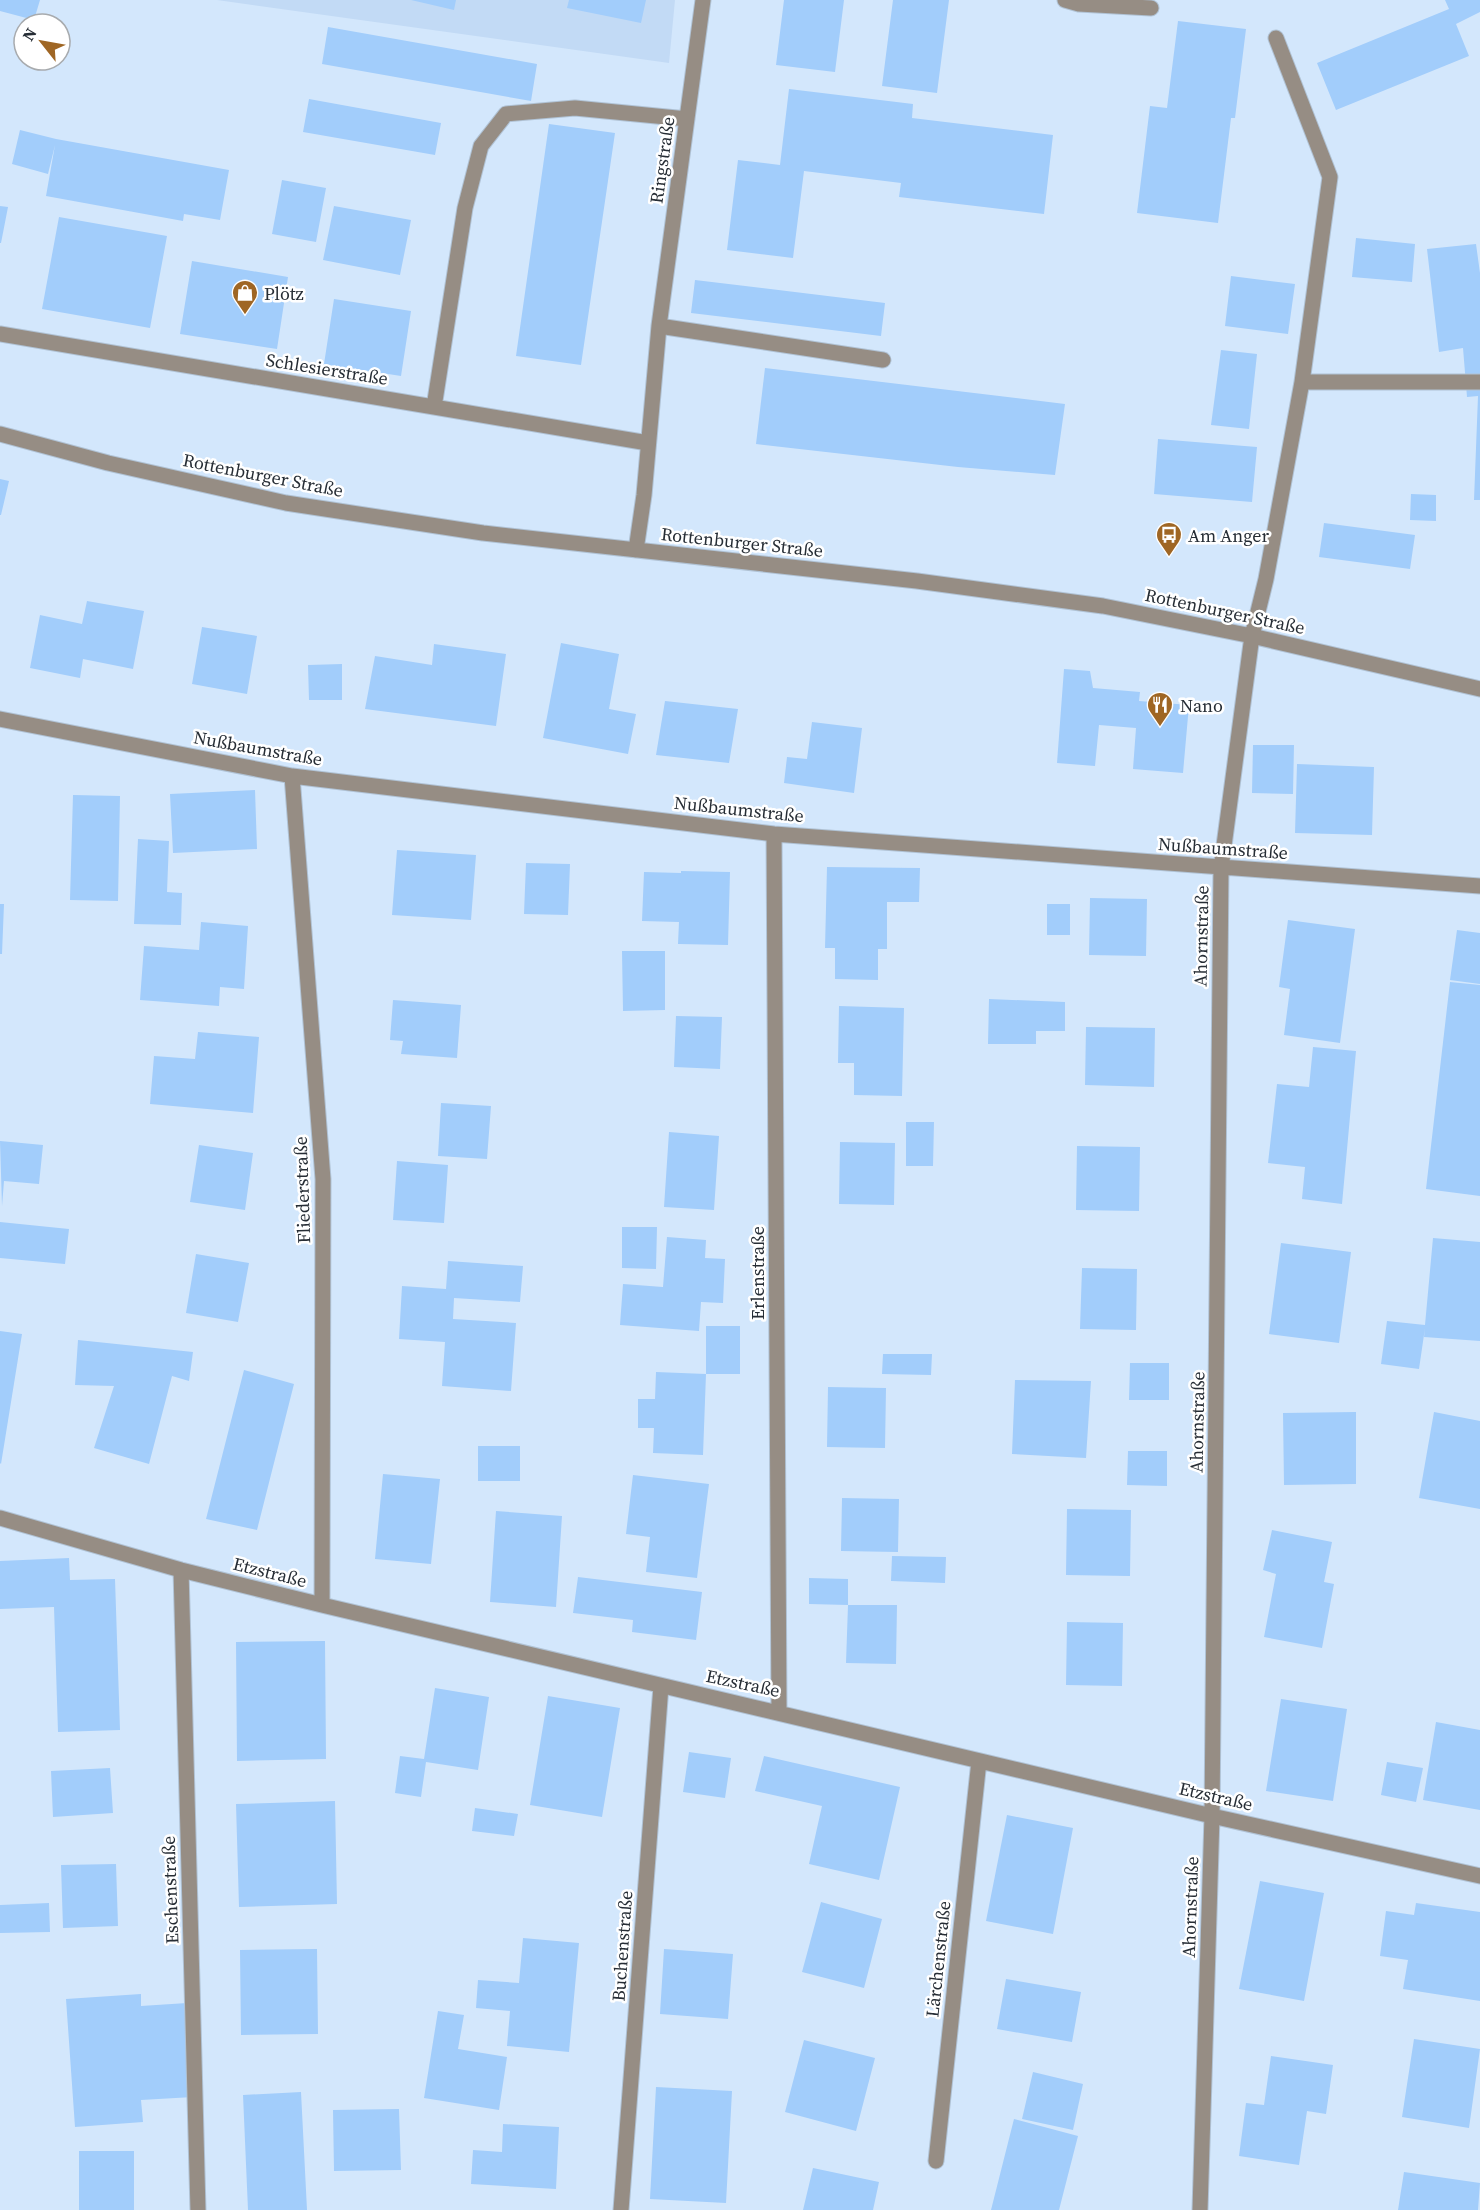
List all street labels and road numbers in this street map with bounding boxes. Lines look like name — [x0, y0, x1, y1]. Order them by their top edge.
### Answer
street label: Ringstraße — [644, 115, 680, 205]
street label: Schlesierstraße — [264, 347, 390, 391]
street label: Rottenburger Straße — [181, 447, 345, 503]
street label: Rottenburger Straße — [660, 521, 824, 563]
street label: Rottenburger Straße — [1143, 582, 1307, 640]
street label: Nußbaumstraße — [192, 724, 324, 772]
street label: Nußbaumstraße — [673, 790, 805, 828]
street label: Nußbaumstraße — [1157, 831, 1289, 865]
street label: Ahornstraße — [1188, 885, 1214, 987]
street label: Fliederstraße — [288, 1136, 316, 1244]
street label: Erlenstraße — [745, 1226, 770, 1320]
street label: Ahornstraße — [1184, 1371, 1210, 1473]
street label: Etzstraße — [231, 1551, 309, 1593]
street label: Etzstraße — [704, 1663, 782, 1703]
street label: Etzstraße — [1177, 1775, 1255, 1817]
street label: Eschenstraße — [156, 1835, 184, 1945]
street label: Ahornstraße — [1176, 1856, 1204, 1958]
street label: Buchenstraße — [606, 1890, 638, 2002]
street label: Lärchenstraße — [919, 1900, 957, 2018]

